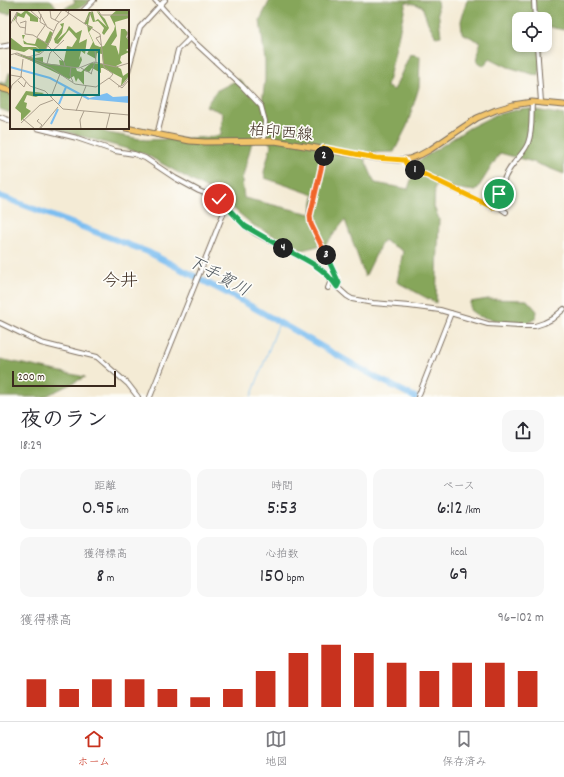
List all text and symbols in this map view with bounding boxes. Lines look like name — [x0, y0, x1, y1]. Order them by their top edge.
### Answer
inset map — [10, 10, 129, 129]
map controls — [512, 12, 552, 52]
button: locate — [512, 12, 552, 52]
street label: 柏印西線 — [248, 119, 314, 148]
pin: 2 — [314, 146, 334, 166]
text: 2 — [322, 148, 326, 164]
pin: 1 — [405, 160, 425, 180]
text: 1 — [414, 162, 416, 178]
pin — [482, 177, 516, 211]
pin — [202, 182, 236, 216]
icon: arrive — [488, 183, 510, 205]
icon: check — [208, 188, 230, 210]
pin: 4 — [273, 238, 293, 258]
text: 4 — [281, 240, 285, 256]
pin: 3 — [316, 245, 336, 265]
text: 3 — [324, 247, 328, 263]
water label: 下手賀川 — [182, 251, 253, 304]
district label: 今井 — [102, 270, 138, 295]
scale bar — [12, 369, 116, 388]
text: 200 m — [18, 370, 45, 386]
text: 夜のラン — [20, 406, 108, 437]
button: share — [502, 410, 544, 452]
text: 18:29 — [20, 437, 42, 456]
text: 距離 — [94, 479, 116, 495]
text: 時間 — [271, 479, 293, 495]
text: ペース — [442, 479, 475, 495]
text: 0.95 — [82, 495, 114, 523]
text: 5:53 — [267, 495, 297, 523]
text: 6:12 — [437, 495, 463, 523]
text: km — [114, 503, 129, 519]
text: /km — [463, 503, 481, 519]
text: kcal — [450, 545, 467, 561]
text: 獲得標高 — [83, 547, 127, 563]
text: 心拍数 — [265, 547, 298, 563]
text: 69 — [449, 561, 468, 589]
text: 8 — [96, 563, 104, 591]
text: 150 — [260, 563, 284, 591]
text: m — [104, 571, 114, 587]
text: bpm — [284, 571, 304, 587]
text: 96–102 m — [498, 609, 544, 628]
text: 獲得標高 — [20, 612, 72, 631]
tab: ホーム — [78, 728, 110, 771]
tab: 地図 — [265, 728, 287, 771]
tab: 保存済み — [442, 728, 486, 771]

